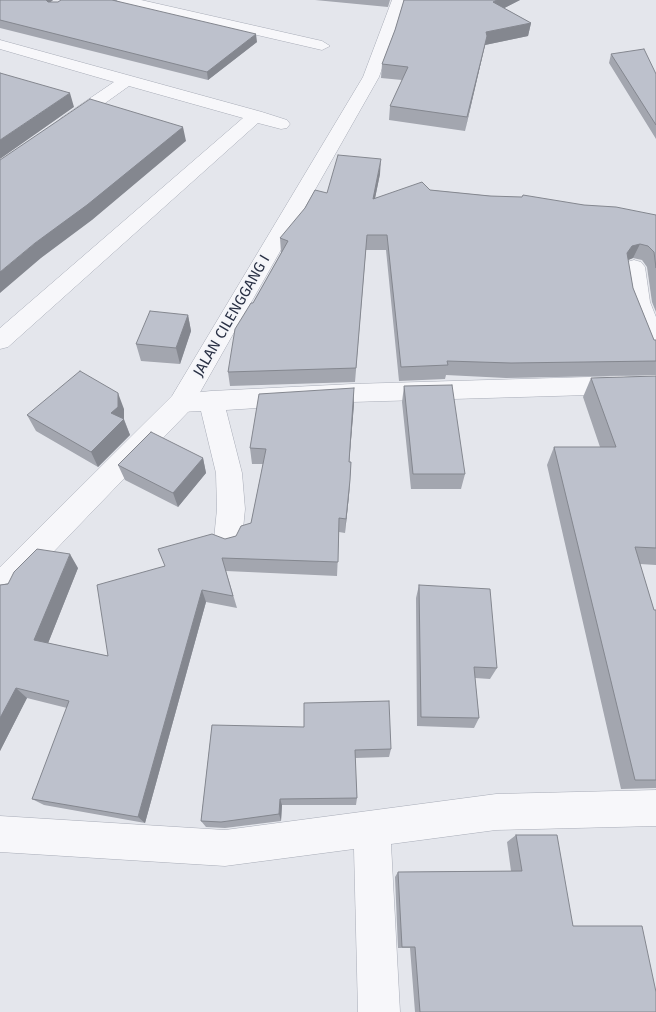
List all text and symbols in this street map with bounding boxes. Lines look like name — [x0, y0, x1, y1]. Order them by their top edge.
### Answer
street label: JALAN CILENGGANG I — [190, 252, 274, 380]

